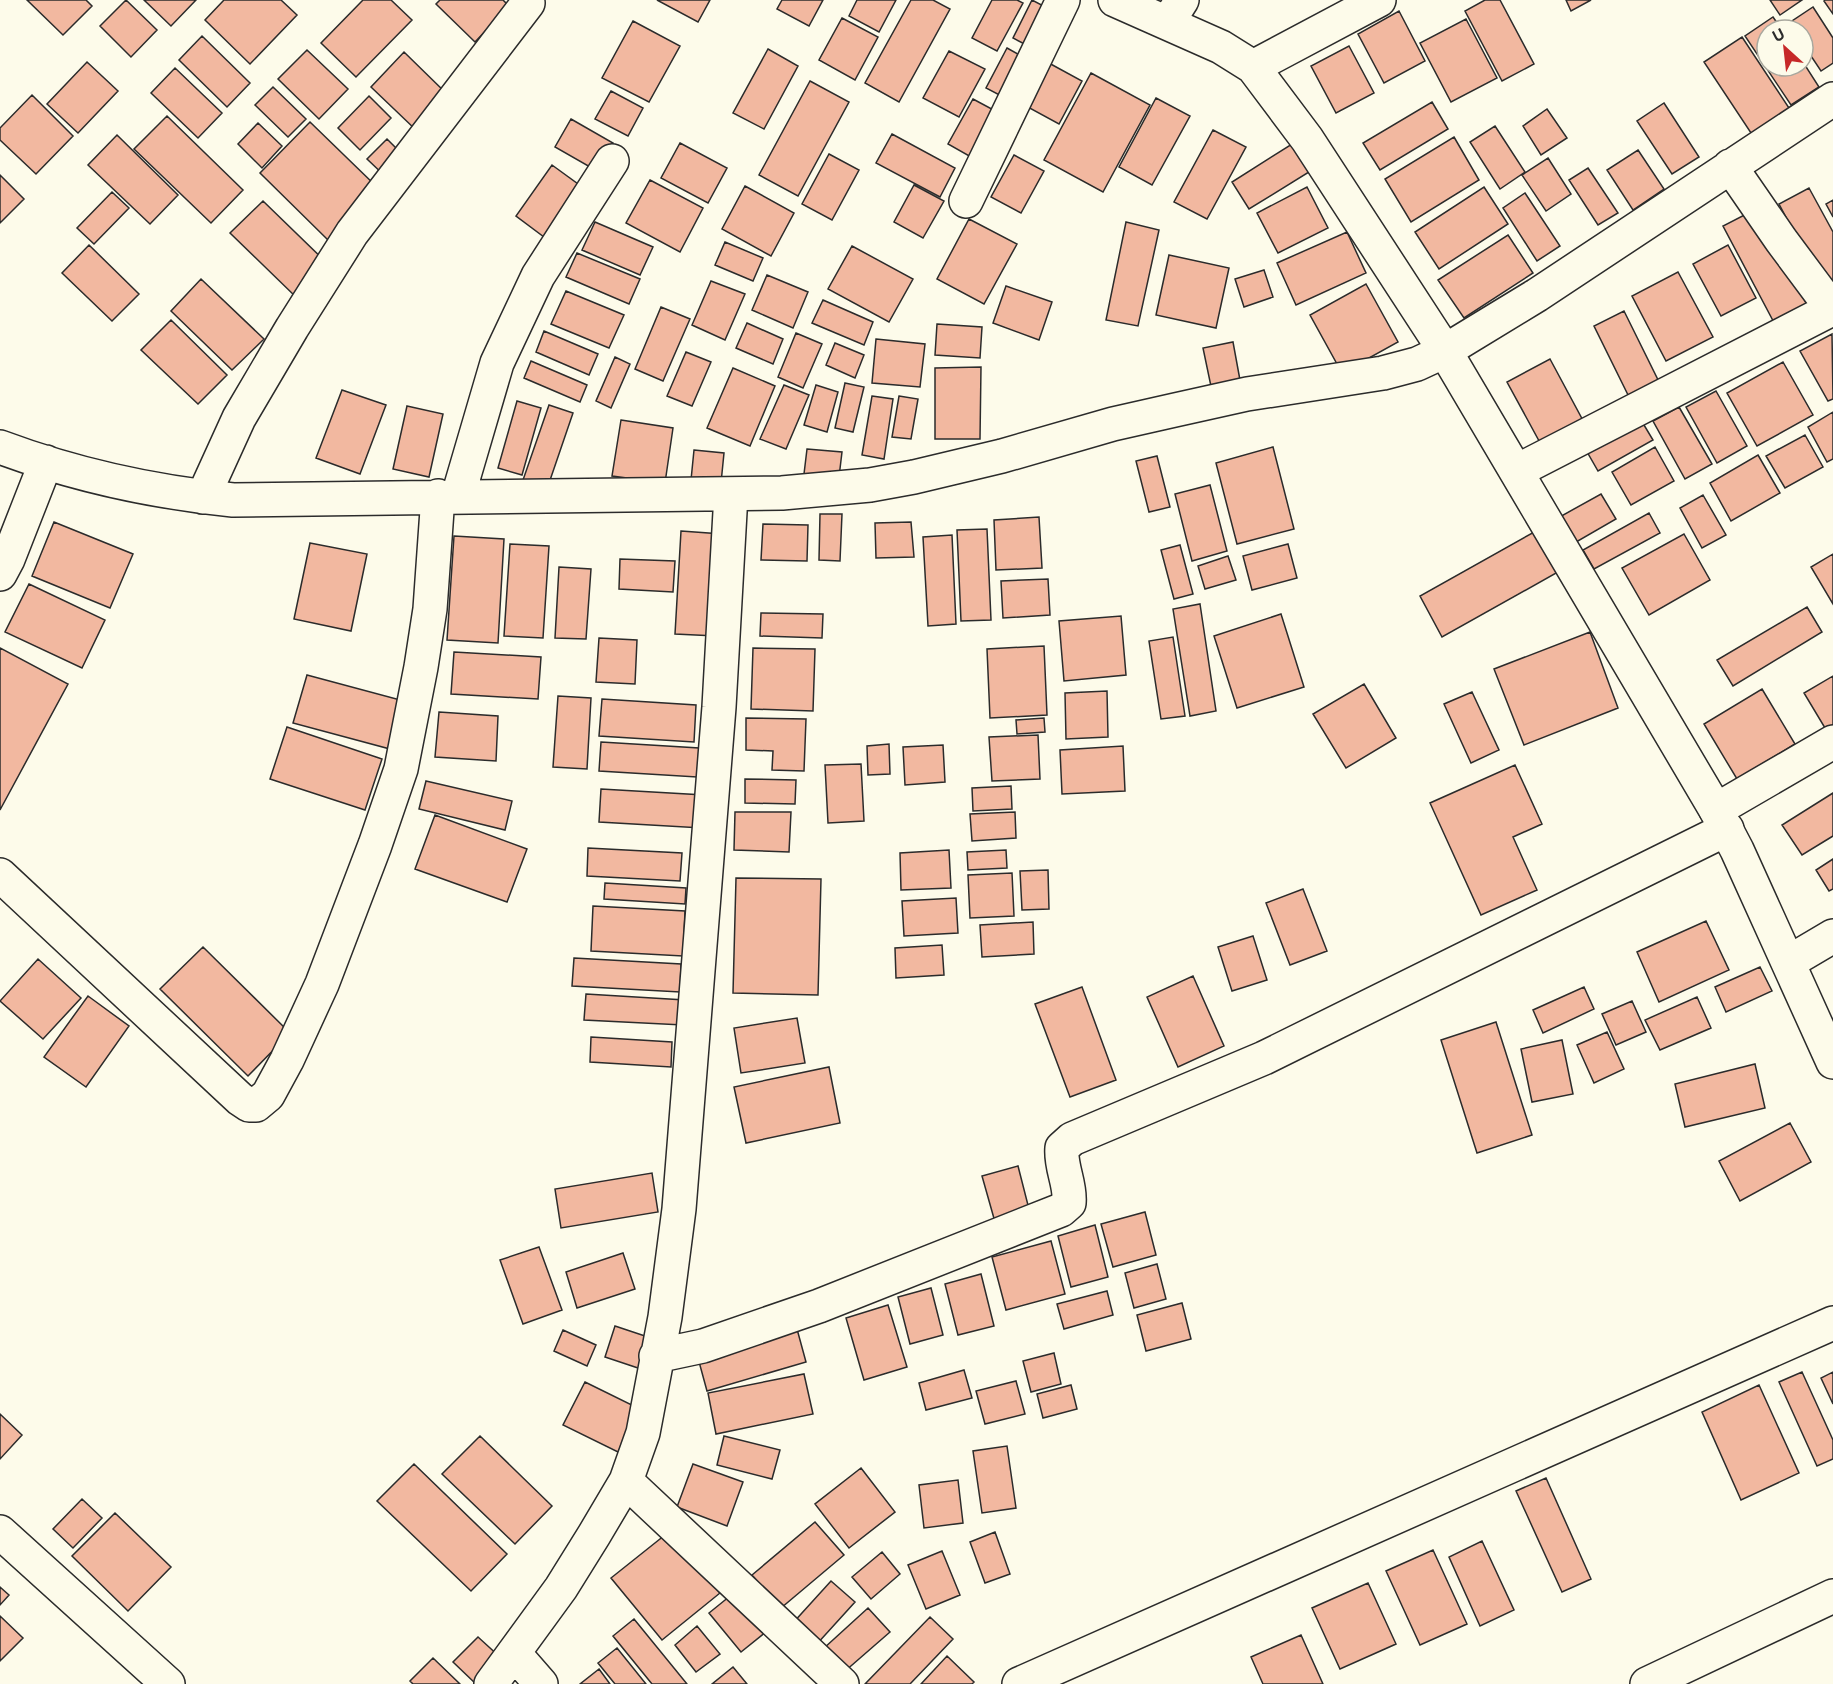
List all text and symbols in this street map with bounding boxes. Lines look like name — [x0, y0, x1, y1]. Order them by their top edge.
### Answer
north arrow — [1755, 18, 1815, 78]
text: U — [1769, 24, 1788, 46]

